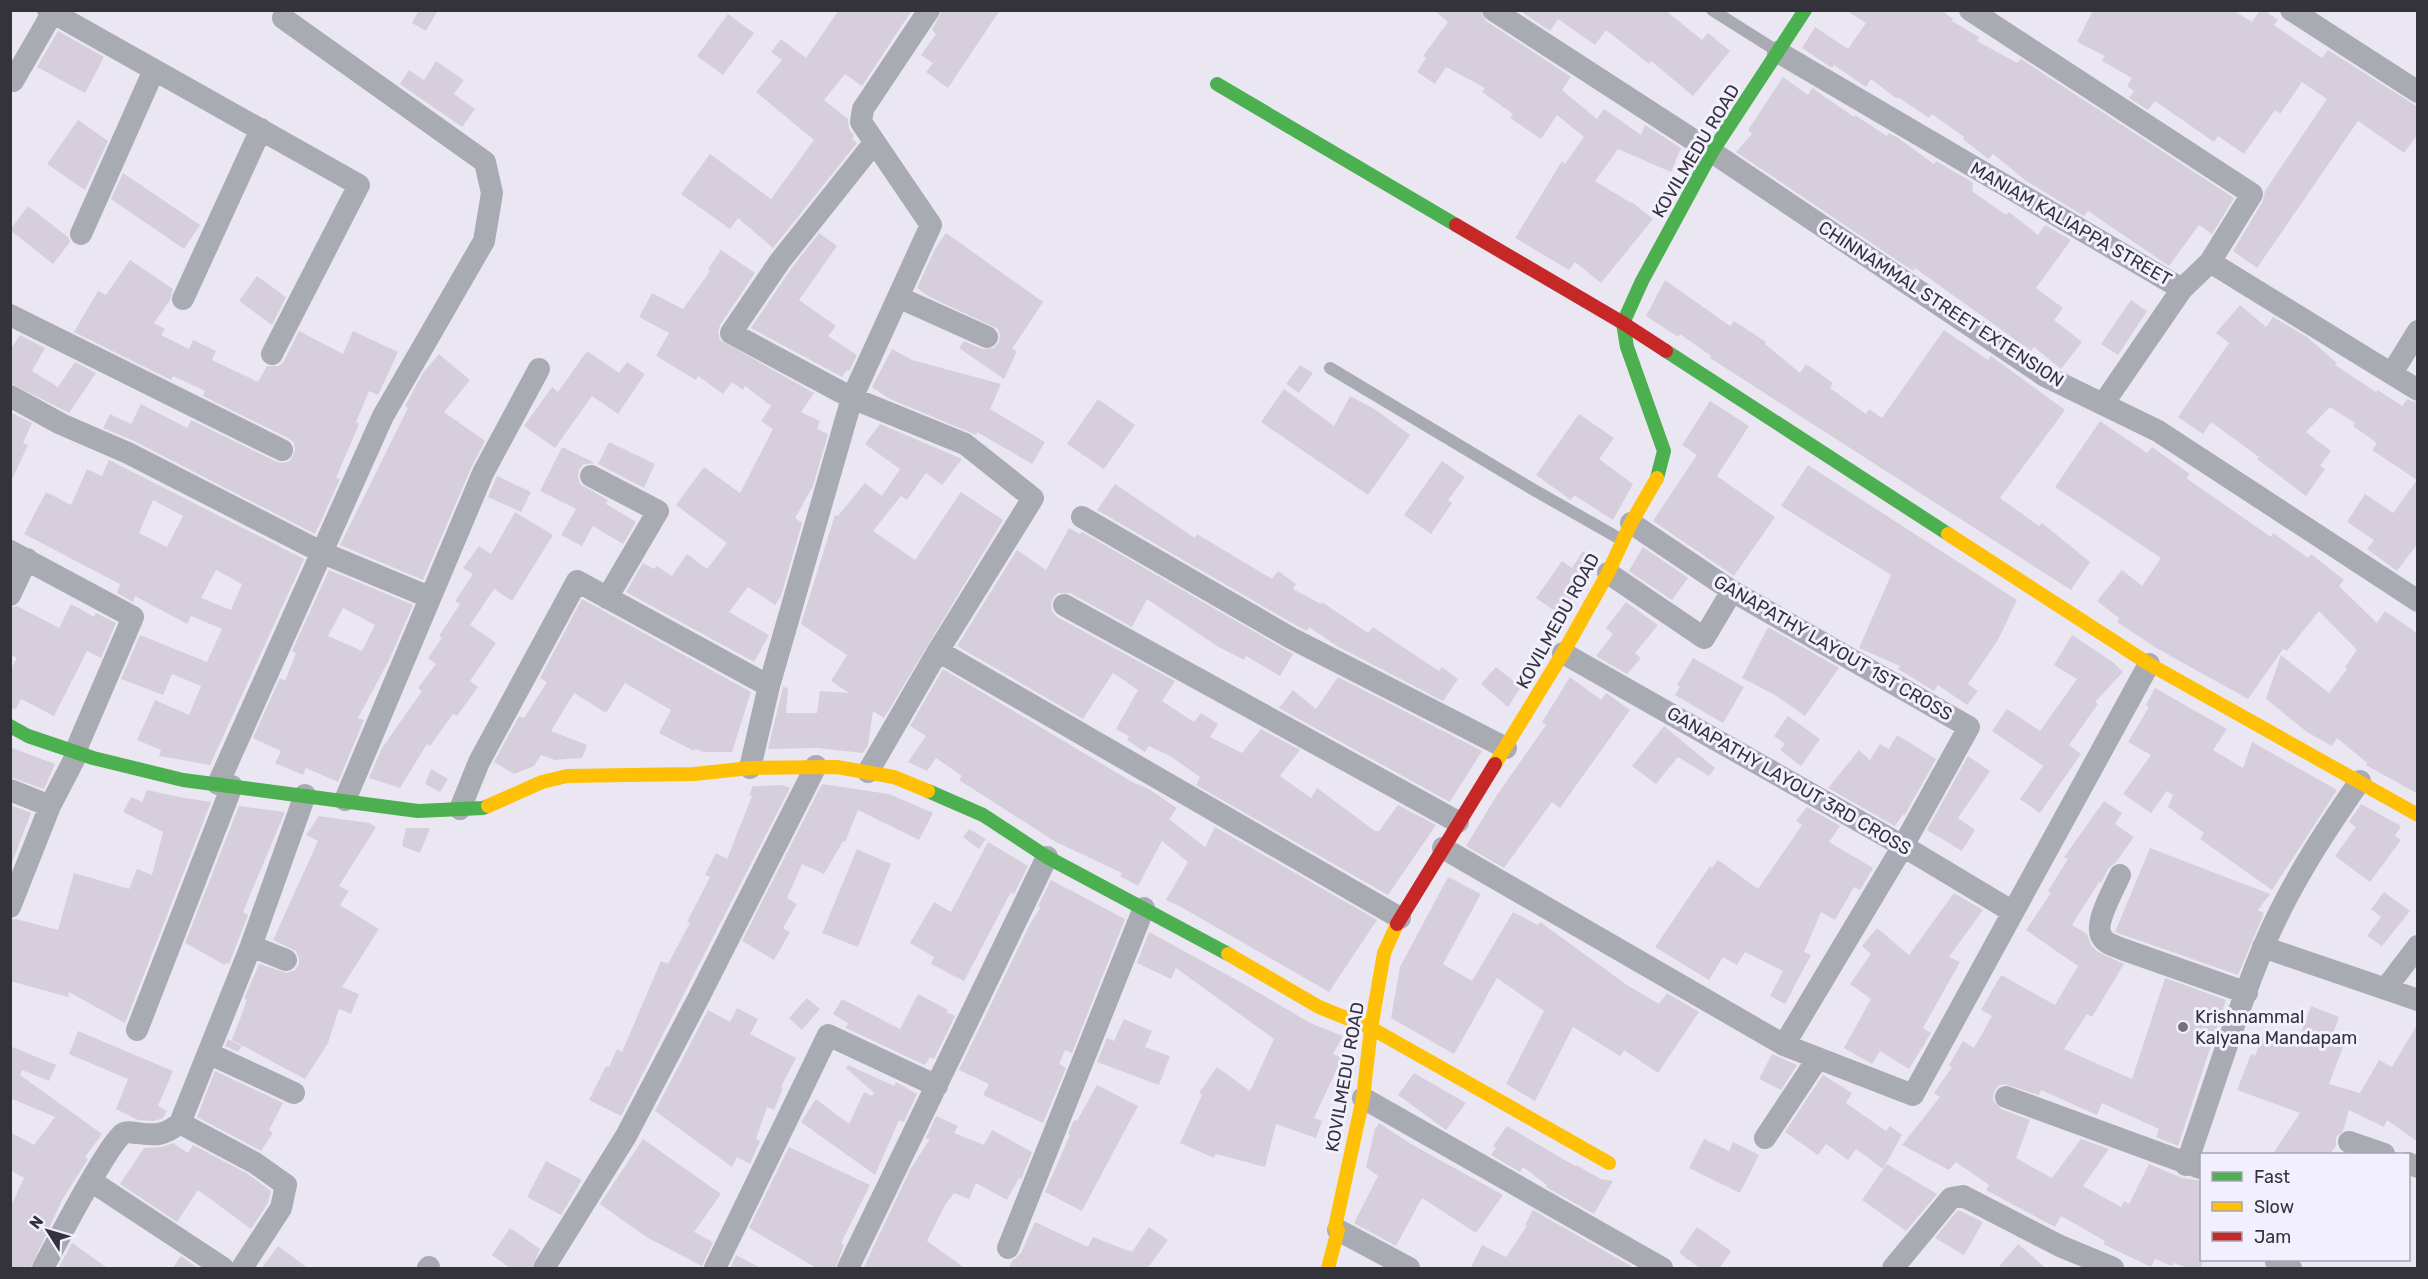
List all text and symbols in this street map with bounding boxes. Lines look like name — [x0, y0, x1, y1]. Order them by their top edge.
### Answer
street label: KOVILMEDU ROAD — [1648, 80, 1744, 222]
street label: MANIAM KALIAPPA STREET — [1967, 157, 2175, 291]
street label: CHINNAMMAL STREET EXTENSION — [1814, 216, 2068, 392]
street label: KOVILMEDU ROAD — [1512, 549, 1604, 693]
street label: GANAPATHY LAYOUT 1ST CROSS — [1710, 571, 1956, 725]
street label: GANAPATHY LAYOUT 3RD CROSS — [1663, 702, 1915, 860]
street label: KOVILMEDU ROAD — [1321, 1000, 1369, 1154]
place label: Krishnammal Kalyana Mandapam — [2195, 1006, 2357, 1049]
marker: Krishnammal Kalyana Mandapam — [2176, 1020, 2190, 1034]
legend — [2200, 1153, 2410, 1261]
text: Fast — [2254, 1166, 2290, 1188]
text: Slow — [2254, 1196, 2294, 1218]
north arrow — [18, 1201, 78, 1261]
text: N — [25, 1212, 47, 1233]
text: Jam — [2254, 1226, 2291, 1248]

